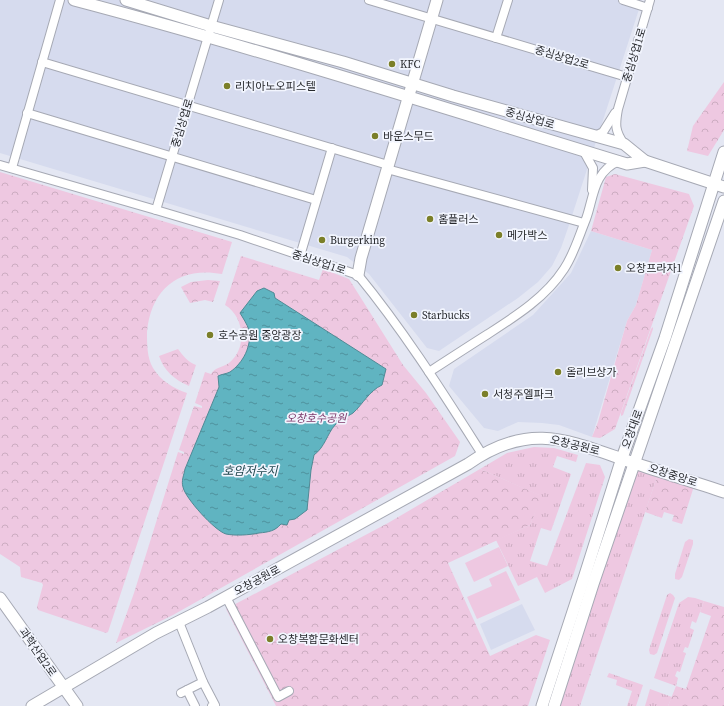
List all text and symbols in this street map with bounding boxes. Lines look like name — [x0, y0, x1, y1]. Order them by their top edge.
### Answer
street label: 중심상업1로 — [619, 26, 650, 84]
street label: 중심상업2로 — [533, 42, 591, 73]
place label: KFC — [400, 57, 421, 72]
marker: KFC — [387, 59, 397, 69]
place label: 리치아노오피스텔 — [235, 79, 316, 94]
marker: 리치아노오피스텔 — [222, 81, 232, 91]
street label: 중심상업로 — [168, 97, 197, 150]
street label: 중심상업로 — [503, 104, 556, 133]
place label: 바운스무드 — [383, 129, 434, 144]
marker: 바운스무드 — [370, 131, 380, 141]
place label: 홈플러스 — [438, 212, 478, 227]
marker: 홈플러스 — [425, 214, 435, 224]
place label: 메가박스 — [507, 228, 547, 243]
marker: 메가박스 — [494, 230, 504, 240]
place label: Burgerking — [330, 233, 385, 248]
marker: Burgerking — [317, 235, 327, 245]
street label: 중심상업1로 — [290, 247, 348, 278]
place label: 오창프라자1 — [626, 261, 682, 276]
marker: 오창프라자1 — [613, 263, 623, 273]
place label: Starbucks — [422, 308, 470, 323]
marker: Starbucks — [409, 310, 419, 320]
place label: 호수공원 중앙광장 — [218, 328, 302, 343]
marker: 호수공원 중앙광장 — [205, 330, 215, 340]
place label: 올리브상가 — [566, 365, 617, 380]
marker: 올리브상가 — [553, 367, 563, 377]
place label: 서청주엘파크 — [493, 387, 554, 402]
marker: 서청주엘파크 — [480, 389, 490, 399]
street label: 오창대로 — [618, 408, 646, 451]
park label: 오창호수공원 — [286, 411, 347, 426]
street label: 오창공원로 — [549, 432, 601, 459]
street label: 오창중앙로 — [646, 461, 699, 490]
water label: 호암저수지 — [222, 463, 279, 479]
street label: 오창공원로 — [231, 562, 283, 599]
street label: 과학산업2로 — [15, 625, 60, 680]
place label: 오창복합문화센터 — [278, 632, 359, 647]
marker: 오창복합문화센터 — [265, 634, 275, 644]

